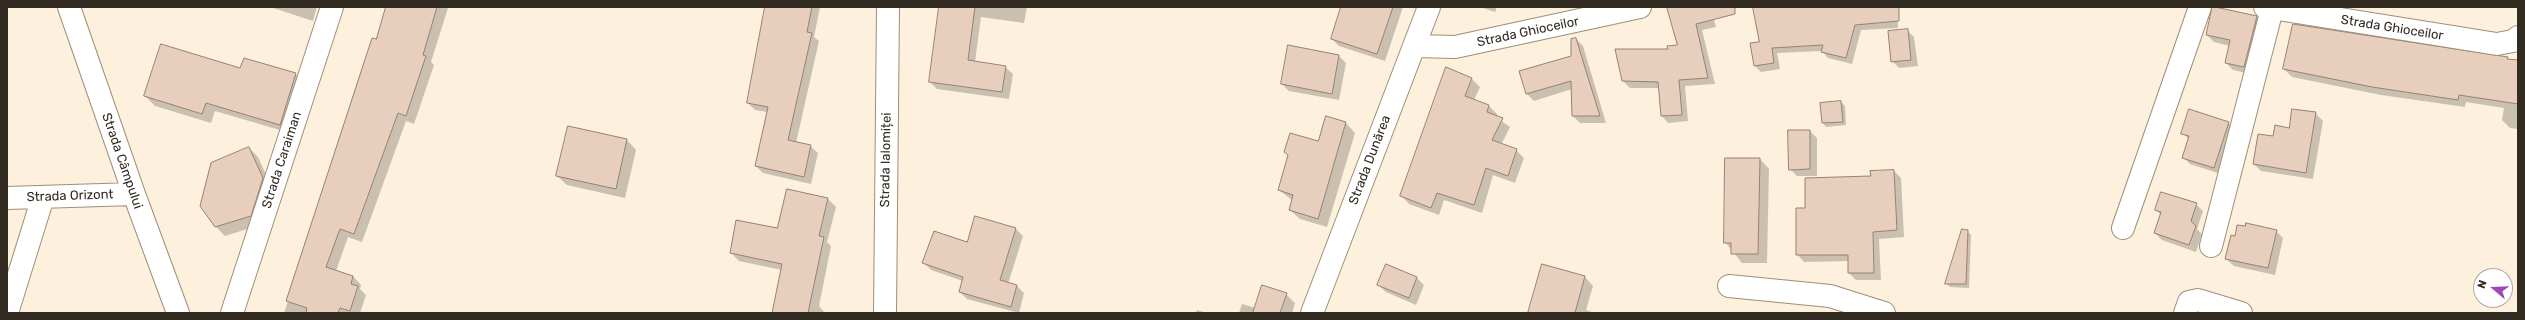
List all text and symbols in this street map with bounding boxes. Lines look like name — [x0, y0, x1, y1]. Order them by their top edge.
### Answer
street label: Strada Ghioceilor — [2340, 12, 2444, 44]
street label: Strada Ghioceilor — [1476, 14, 1580, 50]
street label: Strada Caraiman — [259, 110, 305, 210]
street label: Strada Câmpului — [98, 111, 146, 211]
street label: Strada Ialomiței — [877, 112, 895, 208]
street label: Strada Dunărea — [1346, 113, 1394, 207]
street label: Strada Orizont — [26, 187, 114, 205]
north arrow — [2473, 268, 2513, 308]
text: N — [2475, 278, 2490, 290]

